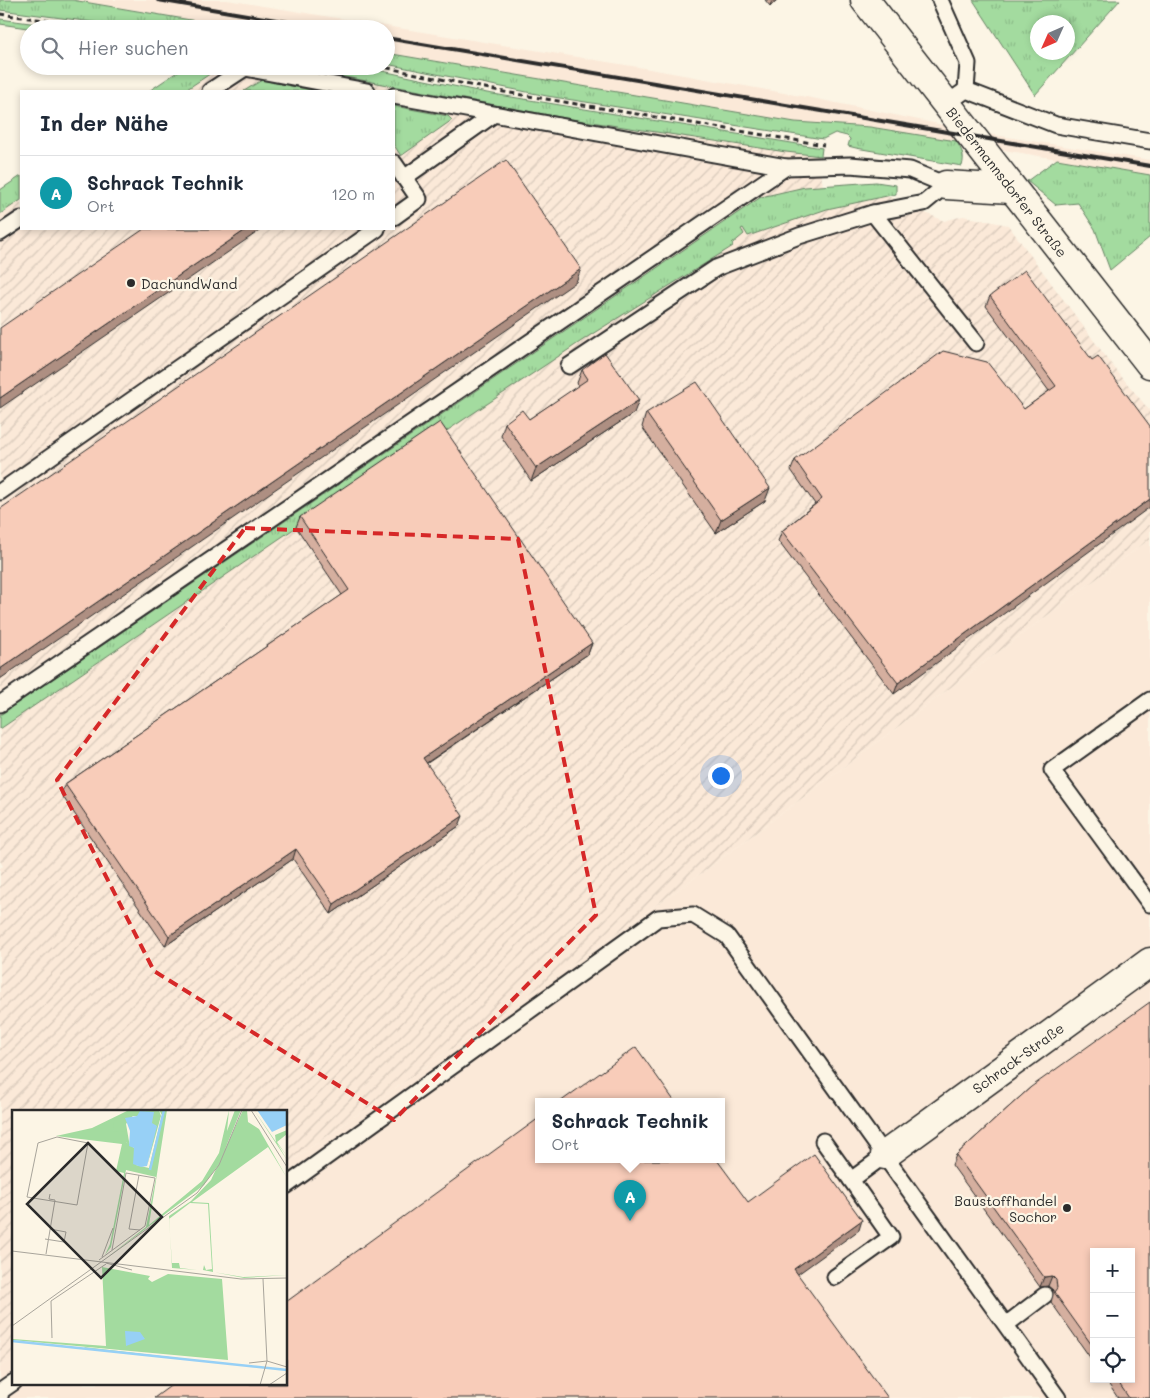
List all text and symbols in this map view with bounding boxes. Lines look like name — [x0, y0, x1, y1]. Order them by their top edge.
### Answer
north arrow — [1030, 15, 1075, 60]
search box — [20, 20, 395, 75]
icon: search — [38, 34, 66, 62]
text: Hier suchen — [78, 35, 189, 60]
street label: Biedermannsdorfer Straße — [942, 103, 1072, 261]
text: In der Nähe — [40, 109, 168, 136]
text: Schrack Technik — [87, 170, 244, 195]
text: A — [50, 183, 62, 204]
text: 120 m — [331, 183, 375, 204]
text: Ort — [87, 195, 115, 216]
place label: DachundWand — [141, 274, 238, 293]
marker: DachundWand — [125, 277, 137, 289]
your location — [708, 763, 734, 789]
street label: Schrack-Straße — [968, 1018, 1068, 1098]
popup — [535, 1098, 725, 1163]
text: Schrack Technik — [552, 1108, 708, 1133]
inset map — [12, 1110, 288, 1386]
text: Ort — [552, 1133, 579, 1154]
pin: A — [614, 1180, 646, 1221]
place label: Baustoffhandel Sochor — [954, 1191, 1057, 1226]
marker: Baustoffhandel Sochor — [1061, 1202, 1073, 1214]
map controls — [1090, 1248, 1135, 1383]
button: + — [1090, 1248, 1135, 1293]
button: − — [1090, 1293, 1135, 1338]
button: locate — [1090, 1338, 1135, 1383]

